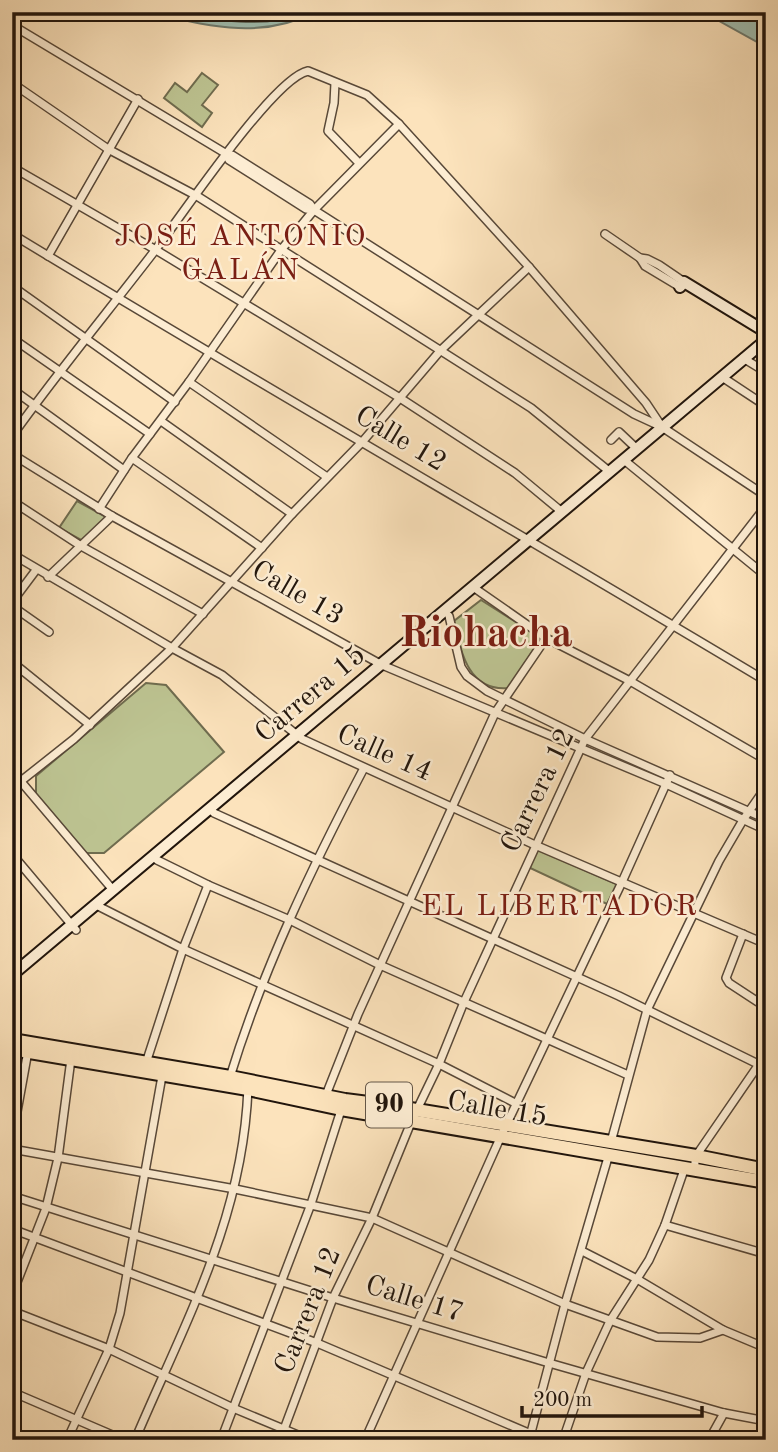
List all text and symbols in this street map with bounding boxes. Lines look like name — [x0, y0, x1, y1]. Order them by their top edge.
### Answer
district label: JOSÉ ANTONIO GALÁN — [114, 217, 368, 286]
street label: Calle 12 — [350, 402, 450, 478]
street label: Calle 13 — [246, 557, 348, 631]
district label: Riohacha — [399, 614, 573, 656]
street label: Carrera 15 — [251, 641, 371, 749]
street label: Calle 14 — [332, 721, 436, 787]
street label: Carrera 12 — [497, 725, 581, 857]
district label: EL LIBERTADOR — [421, 892, 699, 922]
road number: 90 — [366, 1082, 412, 1128]
street label: Calle 15 — [445, 1087, 549, 1133]
street label: Carrera 12 — [271, 1244, 347, 1378]
street label: Calle 17 — [362, 1272, 466, 1328]
scale bar — [522, 1375, 703, 1419]
text: 200 m — [533, 1390, 592, 1411]

